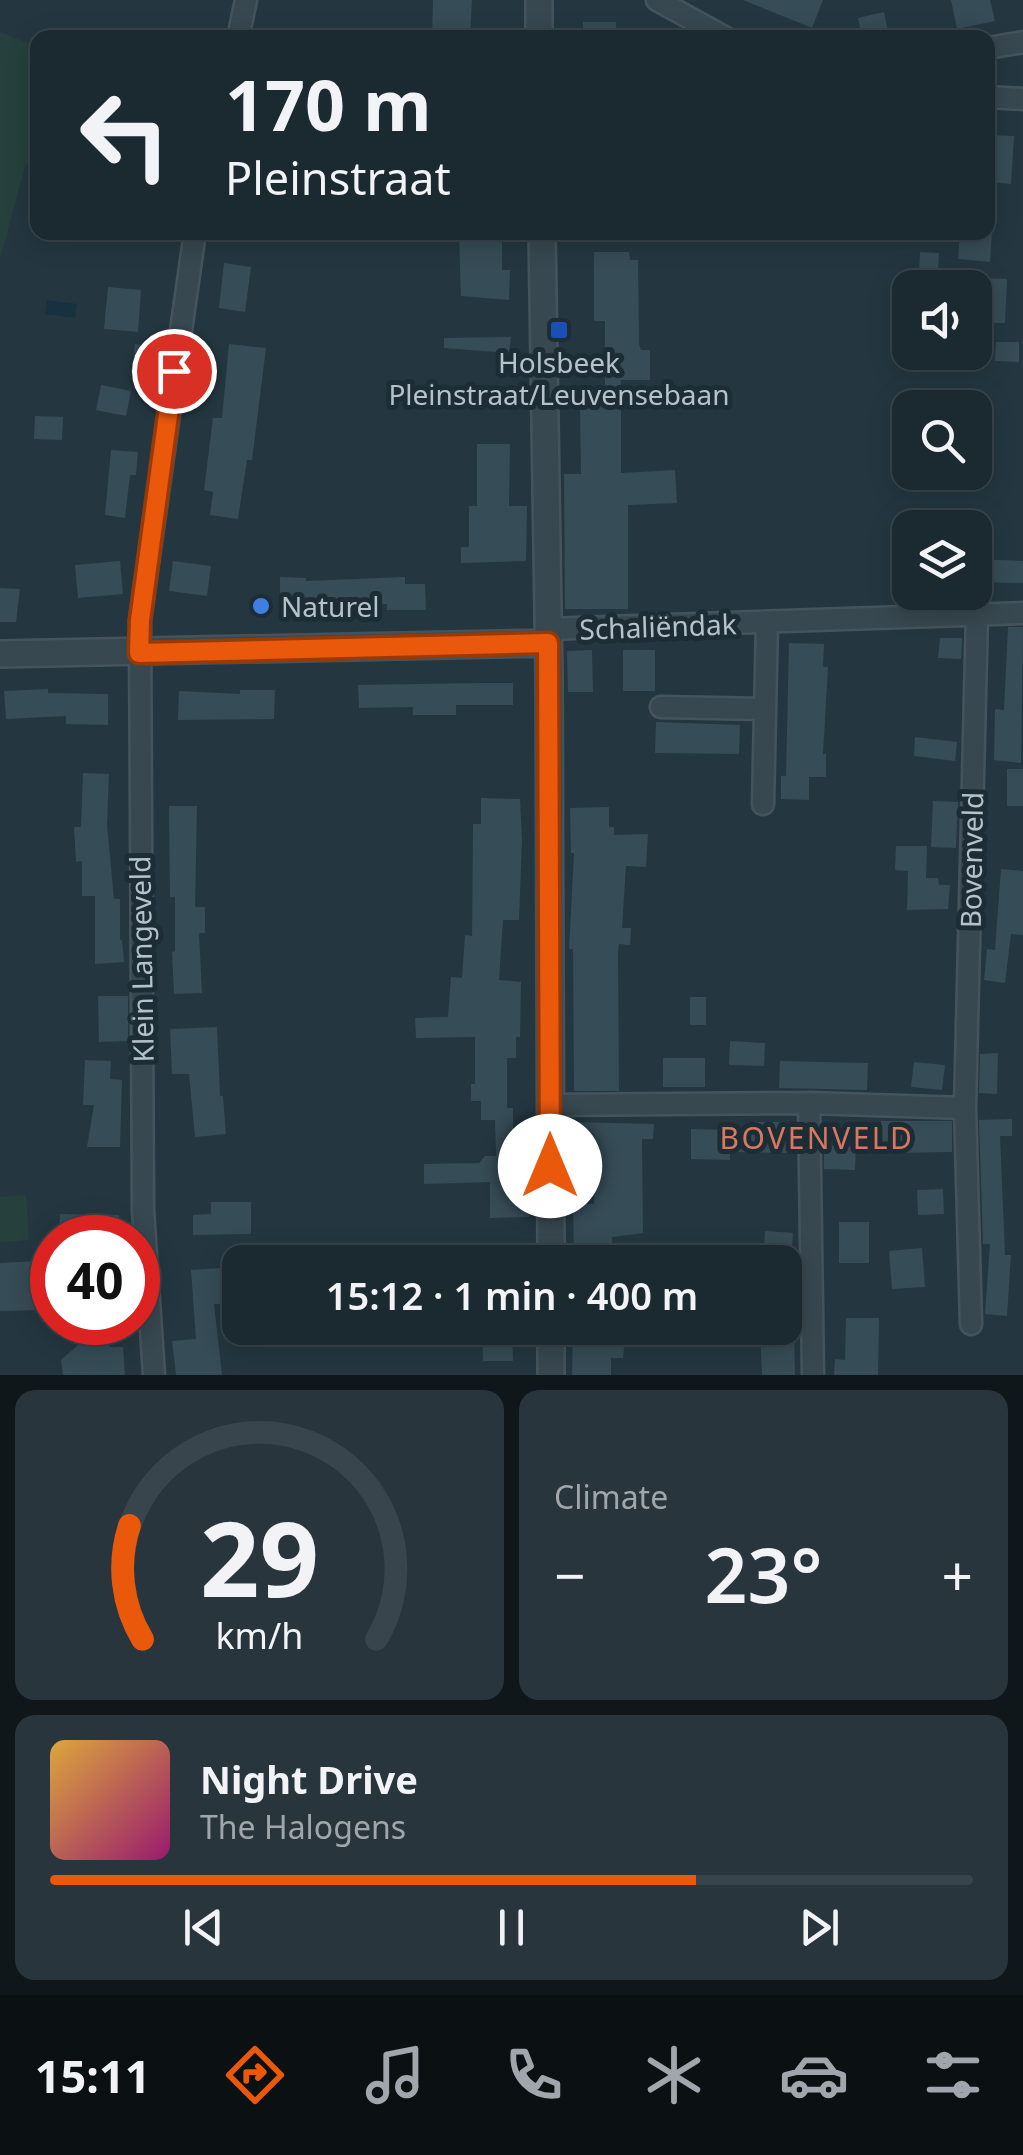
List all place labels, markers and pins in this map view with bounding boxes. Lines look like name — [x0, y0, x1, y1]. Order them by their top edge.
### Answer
marker: Holsbeek Pleinstraat/Leuvensebaan — [548, 319, 570, 341]
pin — [132, 329, 217, 414]
place label: Holsbeek Pleinstraat/Leuvensebaan — [388, 343, 730, 413]
place label: Naturel — [281, 587, 379, 625]
marker: Naturel — [250, 595, 272, 617]

